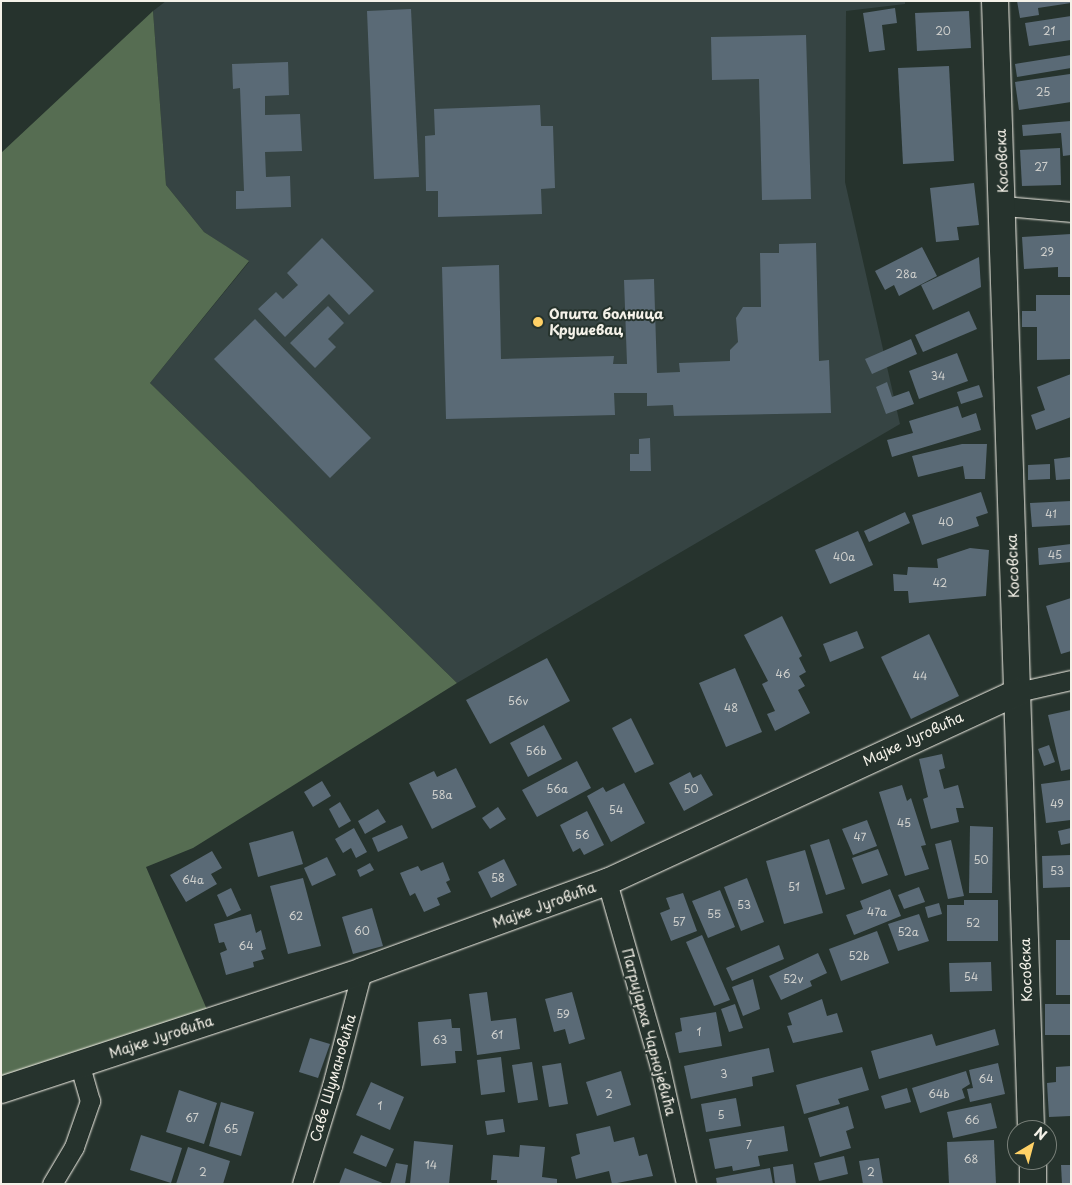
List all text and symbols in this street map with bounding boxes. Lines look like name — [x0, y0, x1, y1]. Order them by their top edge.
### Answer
house number: 20 — [935, 24, 951, 38]
house number: 21 — [1043, 24, 1055, 38]
house number: 25 — [1036, 85, 1050, 99]
street label: Косовска — [992, 129, 1012, 193]
house number: 27 — [1034, 160, 1048, 174]
house number: 29 — [1040, 245, 1054, 259]
house number: 28a — [895, 267, 917, 281]
place label: Општа болница Крушевац — [549, 306, 664, 338]
marker: Општа болница Крушевац — [531, 315, 545, 329]
house number: 34 — [931, 369, 945, 383]
house number: 41 — [1045, 507, 1057, 521]
house number: 40 — [938, 515, 954, 529]
street label: Косовска — [1003, 534, 1023, 598]
house number: 45 — [1048, 548, 1062, 562]
house number: 40a — [833, 550, 855, 564]
house number: 42 — [933, 576, 947, 590]
house number: 46 — [776, 667, 790, 681]
house number: 44 — [913, 669, 927, 683]
house number: 56v — [508, 694, 528, 708]
house number: 48 — [724, 701, 738, 715]
street label: Мајке Југовића — [860, 708, 966, 770]
house number: 56b — [525, 744, 547, 758]
house number: 56a — [546, 782, 568, 796]
house number: 50 — [683, 782, 699, 796]
house number: 58a — [432, 788, 452, 802]
house number: 49 — [1050, 797, 1064, 811]
house number: 54 — [609, 803, 623, 817]
house number: 45 — [897, 816, 911, 830]
house number: 56 — [575, 828, 589, 842]
house number: 47 — [854, 830, 866, 844]
house number: 50 — [973, 853, 989, 867]
house number: 53 — [1050, 864, 1064, 878]
house number: 58 — [491, 871, 505, 885]
house number: 64a — [182, 873, 204, 887]
street label: Мајке Југовића — [490, 878, 598, 932]
house number: 51 — [788, 880, 800, 894]
house number: 53 — [737, 898, 751, 912]
house number: 47a — [867, 905, 887, 919]
house number: 55 — [707, 907, 721, 921]
house number: 62 — [289, 909, 303, 923]
house number: 57 — [672, 915, 686, 929]
house number: 52 — [966, 916, 980, 930]
house number: 60 — [354, 924, 370, 938]
house number: 52a — [897, 925, 919, 939]
street label: Косовска — [1016, 938, 1036, 1002]
house number: 64 — [239, 939, 253, 953]
street label: Патријарха Чарнојевића — [619, 947, 679, 1117]
house number: 52b — [849, 949, 869, 963]
house number: 54 — [964, 970, 978, 984]
house number: 52v — [783, 972, 803, 986]
house number: 59 — [556, 1007, 570, 1021]
street label: Мајке Југовића — [107, 1012, 215, 1062]
street label: Саве Шумановића — [307, 1012, 359, 1144]
house number: 1 — [697, 1025, 701, 1039]
house number: 61 — [491, 1028, 503, 1042]
house number: 63 — [433, 1033, 447, 1047]
house number: 3 — [720, 1067, 728, 1081]
house number: 64 — [979, 1072, 993, 1086]
house number: 2 — [605, 1087, 613, 1101]
house number: 64b — [928, 1087, 950, 1101]
house number: 1 — [378, 1099, 382, 1113]
house number: 5 — [717, 1108, 725, 1122]
house number: 67 — [185, 1111, 199, 1125]
house number: 66 — [964, 1113, 980, 1127]
north arrow — [1007, 1120, 1057, 1170]
house number: 65 — [224, 1122, 238, 1136]
text: N — [1030, 1122, 1051, 1145]
house number: 7 — [746, 1138, 752, 1152]
house number: 68 — [964, 1152, 978, 1166]
house number: 14 — [425, 1158, 437, 1172]
house number: 2 — [199, 1165, 207, 1179]
house number: 2 — [867, 1165, 875, 1179]

